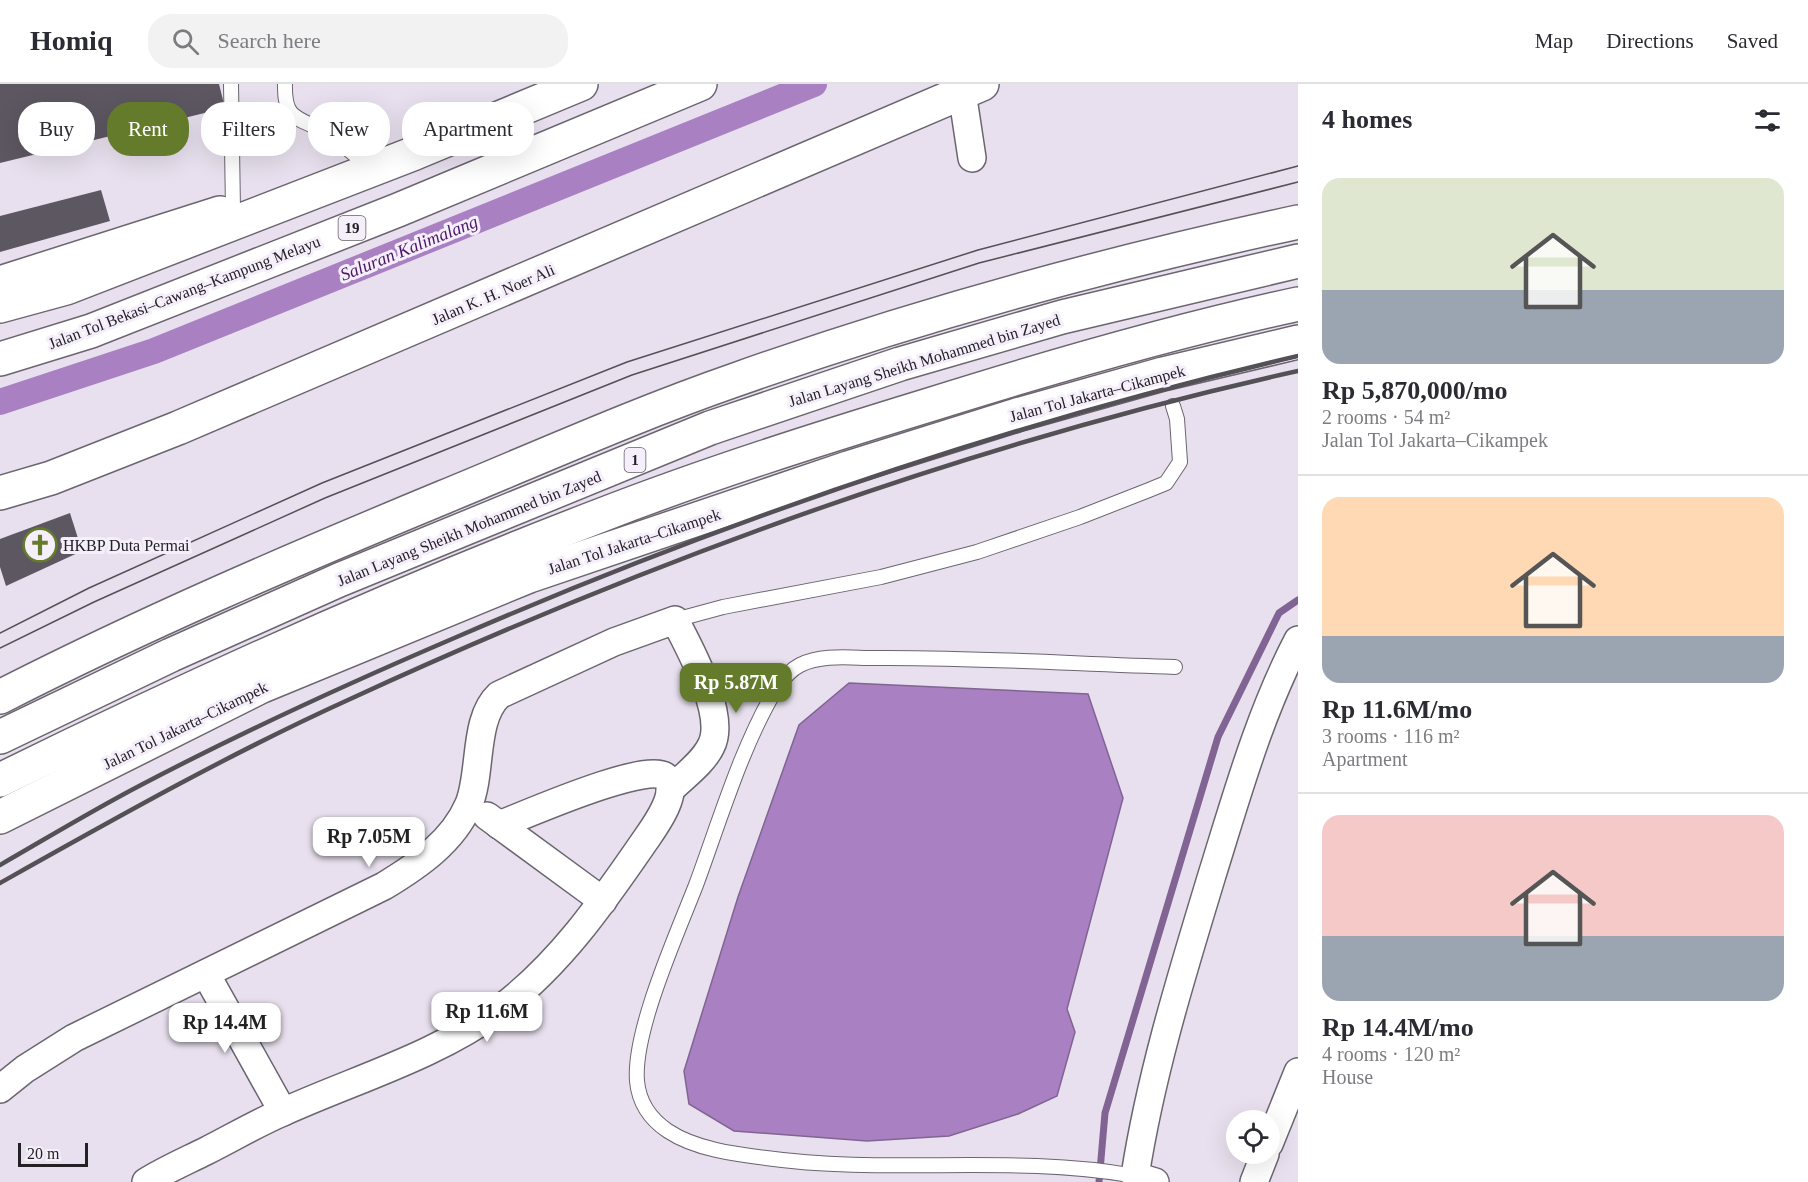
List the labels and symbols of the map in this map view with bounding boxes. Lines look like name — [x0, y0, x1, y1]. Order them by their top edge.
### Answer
water label: Saluran Kalimalang — [337, 211, 481, 285]
road number: 19 — [338, 216, 366, 240]
street label: Jalan Tol Bekasi–Cawang–Kampung Melayu — [46, 233, 323, 353]
street label: Jalan K. H. Noer Ali — [429, 261, 558, 328]
street label: Jalan Layang Sheikh Mohammed bin Zayed — [786, 311, 1062, 411]
street label: Jalan Tol Jakarta–Cikampek — [1008, 362, 1187, 426]
road number: 1 — [624, 448, 646, 472]
street label: Jalan Layang Sheikh Mohammed bin Zayed — [335, 468, 604, 590]
street label: Jalan Tol Jakarta–Cikampek — [546, 505, 723, 578]
church icon: HKBP Duta Permai — [22, 527, 58, 563]
place label: HKBP Duta Permai — [63, 537, 190, 554]
pin: Rp 5.87M — [674, 663, 798, 714]
street label: Jalan Tol Jakarta–Cikampek — [100, 678, 271, 774]
pin: Rp 7.05M — [307, 817, 431, 868]
pin: Rp 11.6M — [425, 992, 549, 1043]
pin: Rp 14.4M — [163, 1003, 287, 1054]
scale bar — [18, 1140, 88, 1168]

